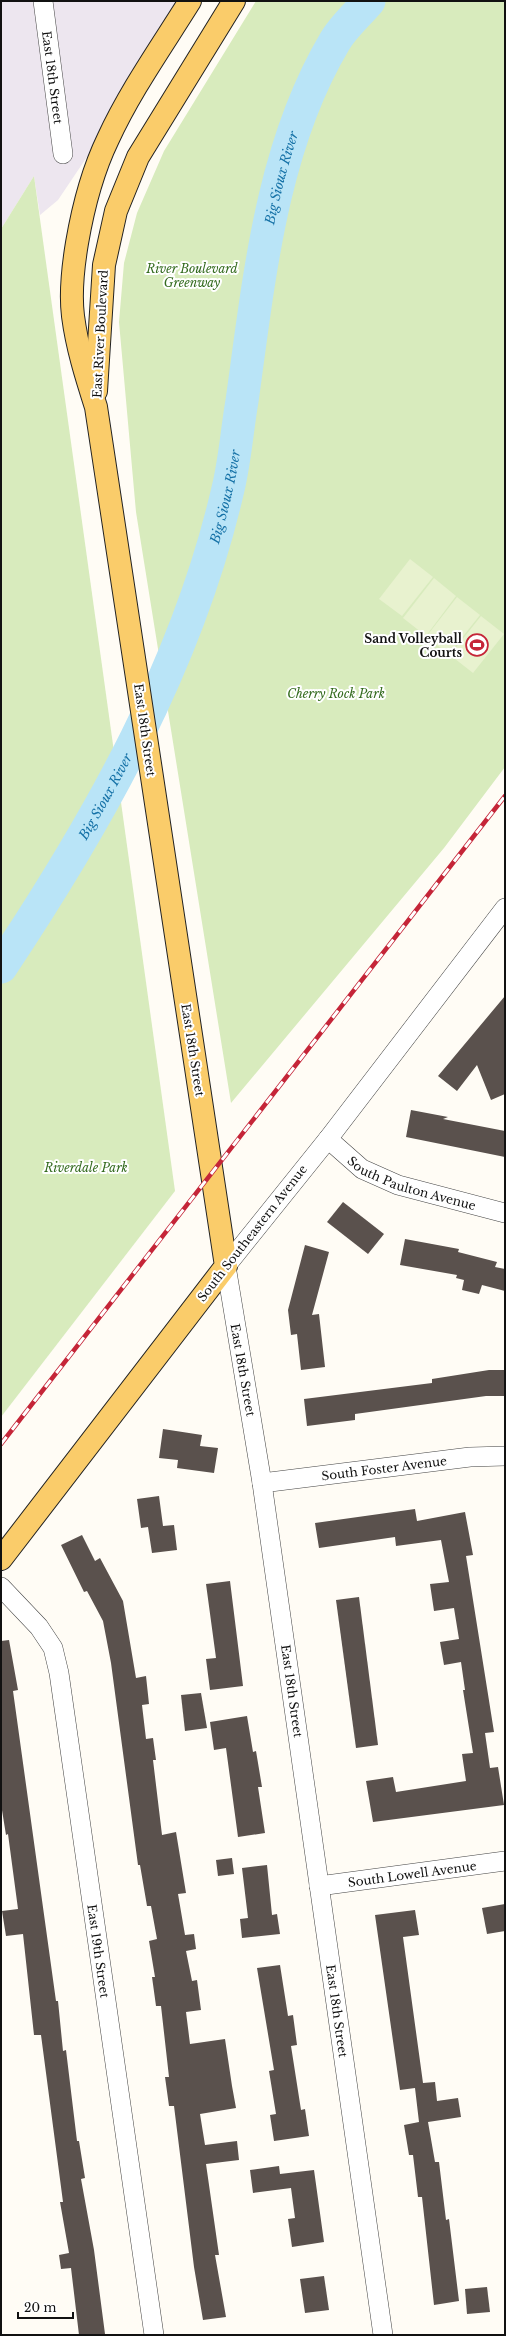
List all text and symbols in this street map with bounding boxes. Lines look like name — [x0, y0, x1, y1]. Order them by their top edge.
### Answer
street label: East 18th Street — [39, 30, 67, 125]
water label: Big Sioux River — [261, 128, 302, 227]
park label: River Boulevard Greenway — [145, 261, 239, 290]
street label: East River Boulevard — [89, 270, 111, 398]
water label: Big Sioux River — [205, 448, 244, 546]
place label: Sand Volleyball Courts — [364, 631, 463, 660]
sports icon: Sand Volleyball Courts — [464, 632, 490, 658]
street label: East 18th Street — [131, 683, 159, 778]
park label: Cherry Rock Park — [287, 686, 385, 701]
water label: Big Sioux River — [74, 750, 136, 843]
street label: East 18th Street — [178, 1003, 208, 1098]
street label: South Paulton Avenue — [345, 1153, 478, 1213]
park label: Riverdale Park — [43, 1160, 128, 1175]
street label: South Southeastern Avenue — [194, 1162, 310, 1304]
street label: East 18th Street — [227, 1323, 259, 1418]
street label: South Foster Avenue — [320, 1452, 448, 1483]
street label: East 18th Street — [278, 1644, 306, 1739]
street label: South Lowell Avenue — [347, 1857, 478, 1890]
street label: East 19th Street — [85, 1903, 113, 1999]
street label: East 18th Street — [323, 1964, 351, 2059]
scale bar — [18, 2294, 73, 2320]
text: 20 m — [24, 2300, 56, 2315]

